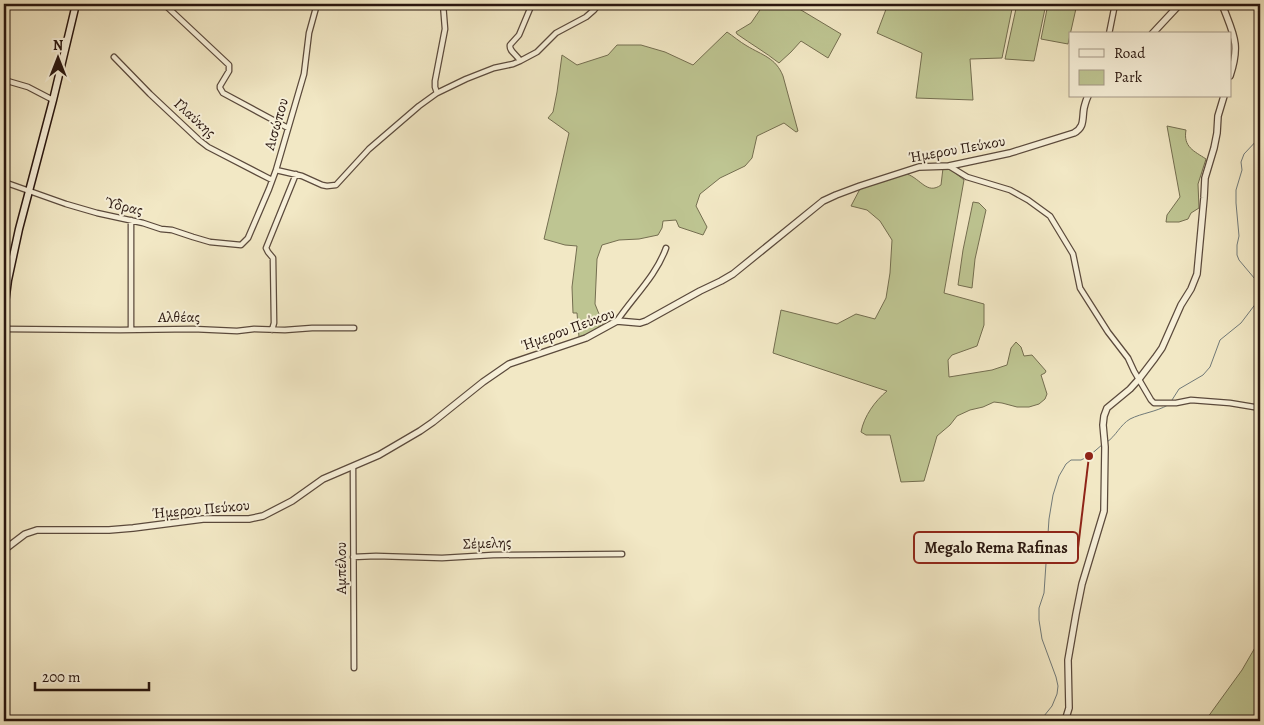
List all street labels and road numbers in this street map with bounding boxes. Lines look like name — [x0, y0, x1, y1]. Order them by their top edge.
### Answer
street label: Γλαύκης — [170, 94, 220, 142]
street label: Αισώπου — [259, 95, 293, 153]
street label: Ήμερου Πεύκου — [907, 131, 1007, 167]
street label: Ύδρας — [103, 192, 145, 220]
street label: Ήμερου Πεύκου — [519, 303, 618, 355]
street label: Αλθέας — [157, 307, 200, 327]
street label: Ήμερου Πεύκου — [151, 495, 251, 523]
street label: Σέμελης — [462, 532, 512, 554]
street label: Αμπέλου — [331, 542, 351, 595]

